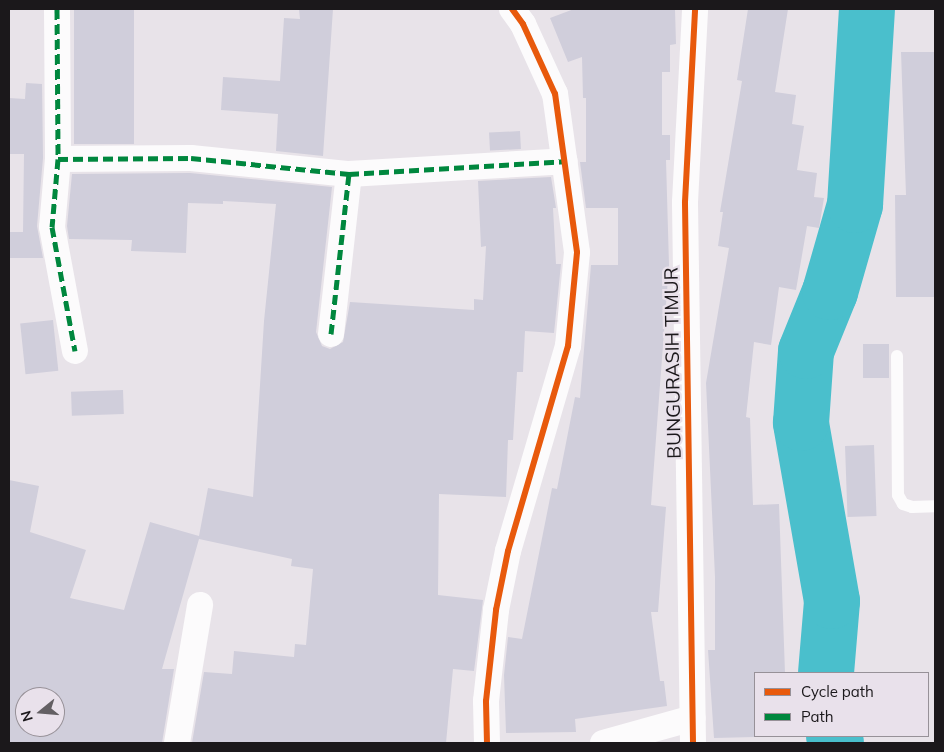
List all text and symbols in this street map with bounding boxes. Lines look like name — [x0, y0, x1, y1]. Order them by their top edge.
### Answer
street label: BUNGURASIH TIMUR — [660, 267, 686, 459]
legend — [754, 672, 929, 737]
text: Cycle path — [801, 682, 874, 701]
north arrow — [15, 687, 65, 737]
text: Path — [801, 707, 833, 726]
text: N — [16, 708, 37, 724]

